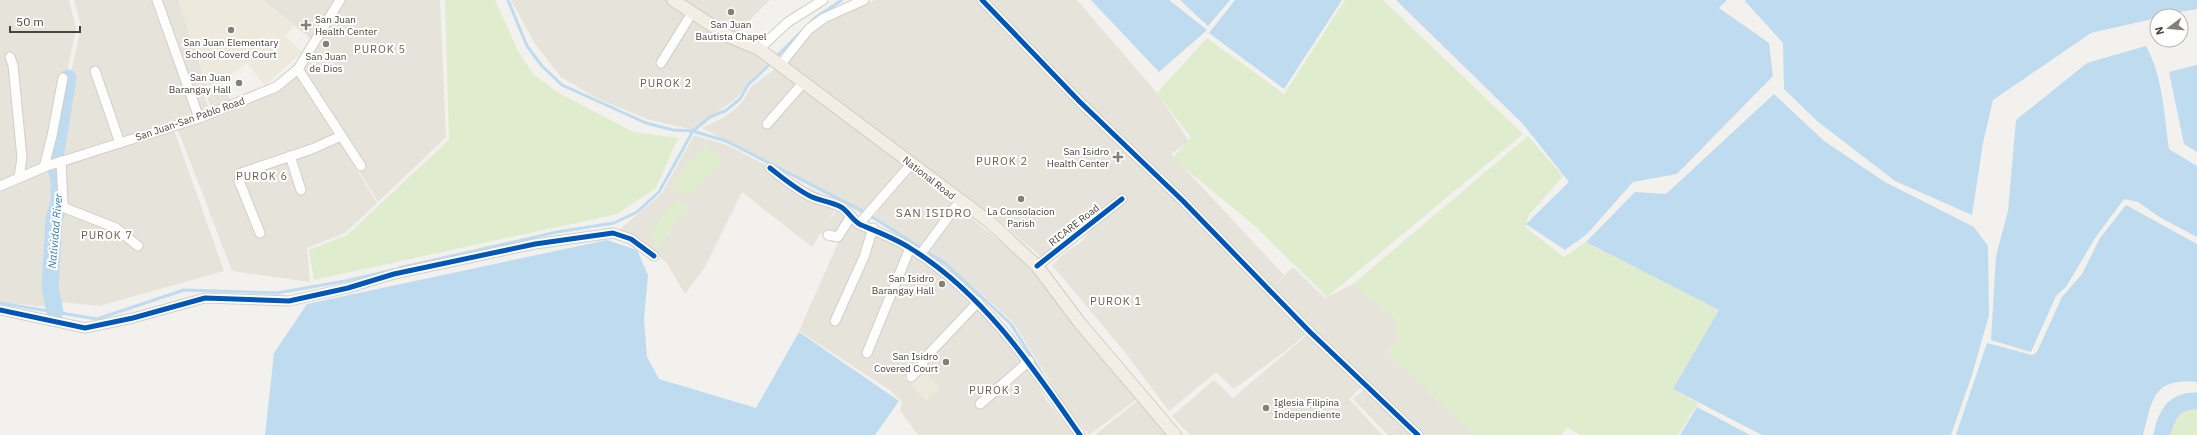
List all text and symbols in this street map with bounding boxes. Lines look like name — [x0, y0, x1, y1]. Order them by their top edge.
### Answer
marker: San Juan Bautista Chapel — [726, 7, 736, 17]
scale bar — [10, 8, 80, 34]
north arrow — [2149, 8, 2189, 48]
place label: San Juan Health Center — [315, 13, 377, 38]
text: 50 m — [16, 14, 44, 29]
place label: San Juan Bautista Chapel — [696, 18, 767, 43]
marker: San Juan Health Center — [300, 19, 312, 31]
marker: San Juan Elementary School Coverd Court — [226, 25, 236, 35]
text: N — [2152, 25, 2167, 37]
place label: San Juan Elementary School Coverd Court — [184, 36, 278, 61]
marker: San Juan de Dios — [321, 39, 331, 49]
district label: PUROK 5 — [354, 42, 406, 56]
place label: San Juan de Dios — [306, 50, 347, 75]
place label: San Juan Barangay Hall — [169, 71, 231, 96]
district label: PUROK 2 — [640, 76, 692, 90]
marker: San Juan Barangay Hall — [234, 78, 244, 88]
street label: San Juan-San Pablo Road — [134, 94, 246, 144]
place label: San Isidro Health Center — [1047, 145, 1109, 170]
marker: San Isidro Health Center — [1112, 151, 1124, 163]
street label: National Road — [900, 153, 958, 203]
district label: PUROK 2 — [976, 154, 1028, 168]
district label: PUROK 6 — [236, 169, 288, 183]
water label: Natividad River — [45, 192, 65, 269]
marker: La Consolacion Parish — [1016, 194, 1026, 204]
street label: RICARE Road — [1046, 201, 1102, 249]
district label: SAN ISIDRO — [896, 205, 972, 220]
place label: La Consolacion Parish — [987, 205, 1055, 230]
district label: PUROK 7 — [81, 228, 133, 242]
place label: San Isidro Barangay Hall — [872, 272, 934, 297]
marker: San Isidro Barangay Hall — [937, 279, 947, 289]
district label: PUROK 1 — [1090, 294, 1142, 308]
place label: San Isidro Covered Court — [874, 350, 938, 375]
marker: San Isidro Covered Court — [941, 357, 951, 367]
district label: PUROK 3 — [969, 383, 1021, 397]
place label: Iglesia Filipina Independiente — [1274, 396, 1341, 421]
marker: Iglesia Filipina Independiente — [1261, 403, 1271, 413]

